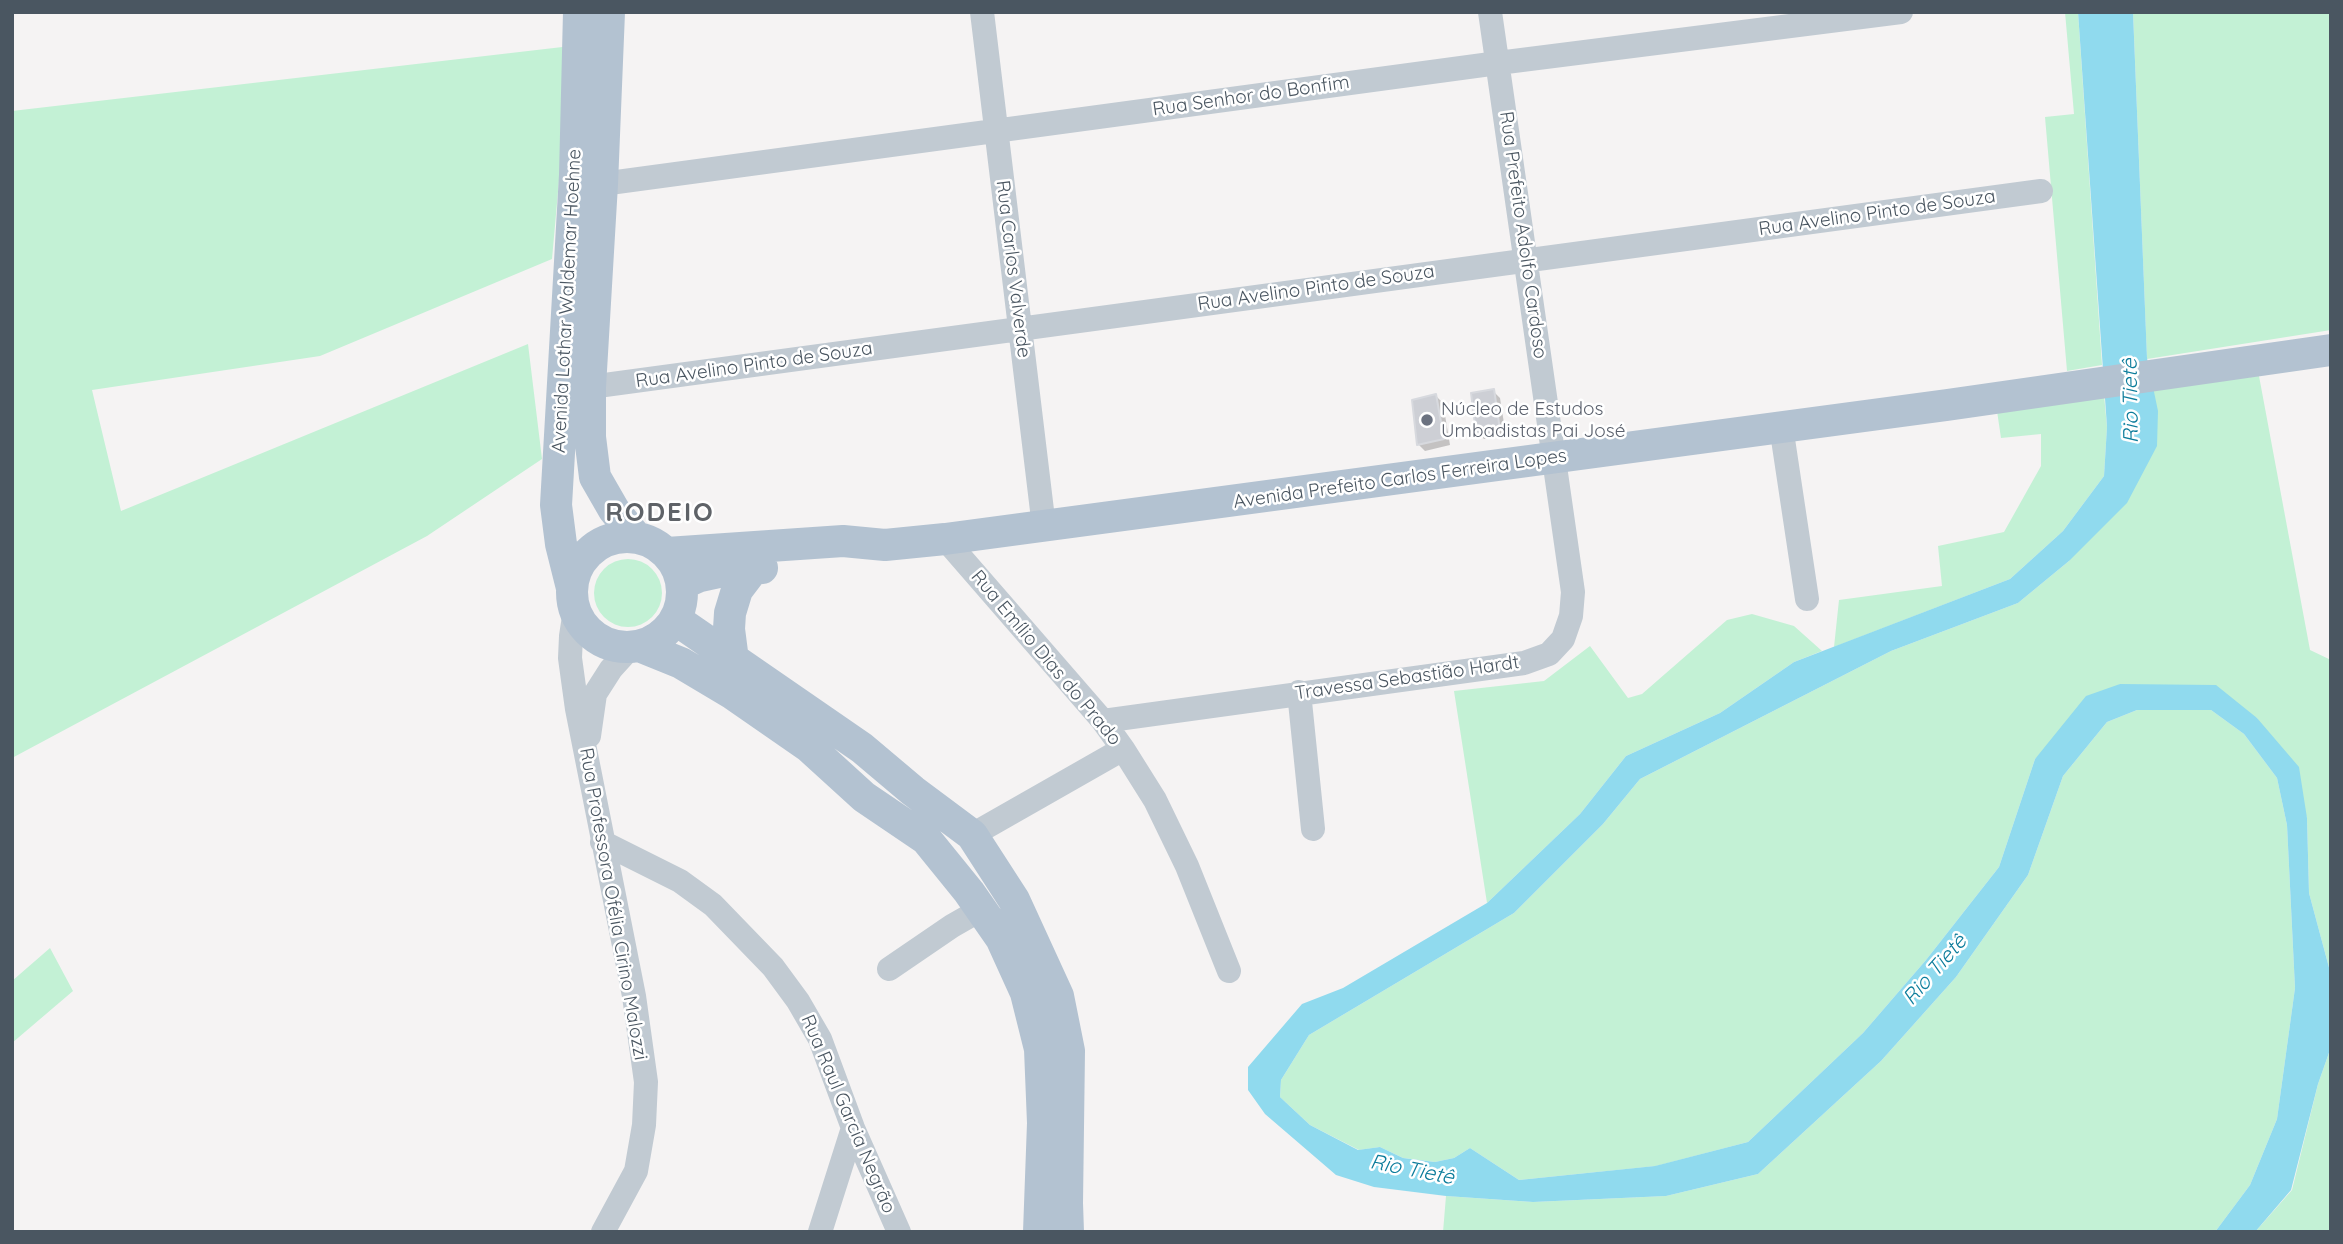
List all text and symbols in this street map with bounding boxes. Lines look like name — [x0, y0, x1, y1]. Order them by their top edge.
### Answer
street label: Rua Senhor do Bonfim — [1151, 71, 1351, 121]
street label: Rua Prefeito Adolfo Cardoso — [1494, 110, 1552, 360]
street label: Avenida Lothar Waldemar Hoehne — [548, 148, 586, 454]
street label: Rua Carlos Valverde — [991, 179, 1035, 359]
street label: Rua Avelino Pinto de Souza — [1757, 185, 1997, 241]
street label: Rua Avelino Pinto de Souza — [1196, 260, 1436, 316]
street label: Rua Avelino Pinto de Souza — [634, 337, 874, 393]
water label: Rio Tietê — [2118, 358, 2144, 444]
place label: Núcleo de Estudos Umbadistas Pai José — [1441, 398, 1625, 442]
marker: Núcleo de Estudos Umbadistas Pai José — [1419, 412, 1435, 428]
street label: Avenida Prefeito Carlos Ferreira Lopes — [1232, 444, 1568, 514]
district label: RODEIO — [606, 497, 714, 529]
street label: Rua Emílio Dias do Prado — [966, 566, 1126, 750]
street label: Travessa Sebastião Hardt — [1293, 651, 1521, 705]
street label: Rua Professora Ofélia Cirino Malozzi — [574, 746, 652, 1062]
water label: Rio Tietê — [1898, 930, 1972, 1010]
street label: Rua Raul Garcia Negrão — [796, 1011, 900, 1217]
water label: Rio Tietê — [1368, 1150, 1456, 1190]

